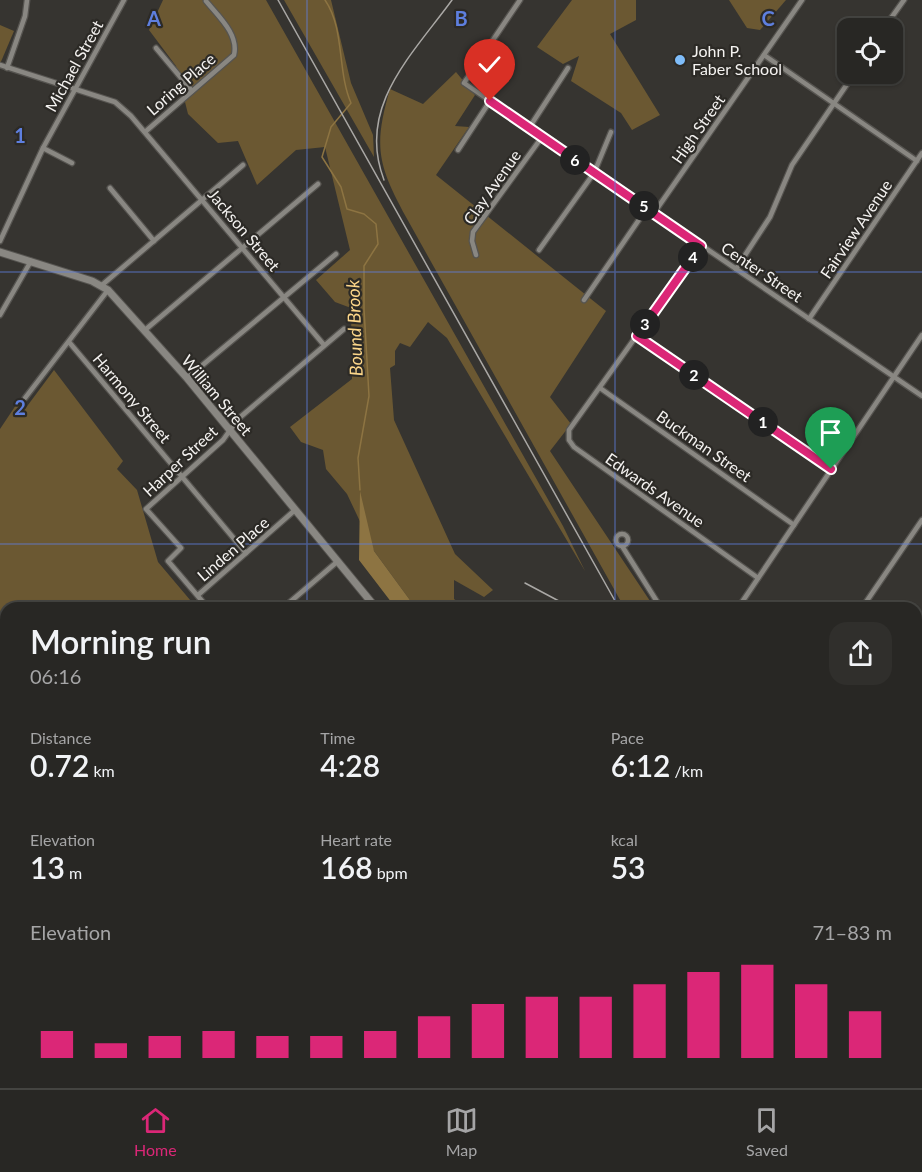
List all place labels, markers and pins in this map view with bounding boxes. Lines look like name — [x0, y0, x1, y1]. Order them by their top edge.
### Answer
pin — [464, 39, 515, 101]
place label: John P. Faber School — [692, 41, 782, 78]
marker: John P. Faber School — [673, 53, 687, 67]
pin: 6 — [560, 145, 590, 175]
pin: 5 — [629, 191, 659, 221]
pin: 4 — [678, 242, 708, 272]
pin: 3 — [630, 309, 660, 339]
pin: 2 — [679, 360, 709, 390]
pin: 1 — [748, 407, 778, 437]
pin — [805, 407, 856, 469]

